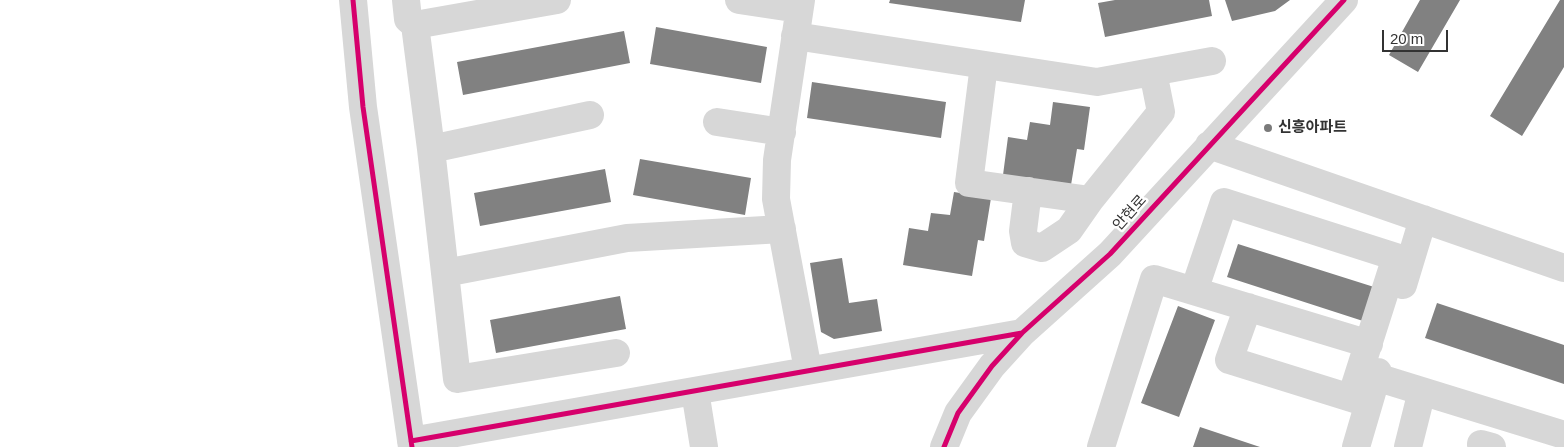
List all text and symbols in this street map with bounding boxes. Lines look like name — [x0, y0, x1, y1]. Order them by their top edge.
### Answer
scale bar — [1384, 20, 1450, 52]
text: 20 m — [1390, 30, 1423, 47]
place label: 신흥아파트 — [1278, 119, 1347, 137]
marker: 신흥아파트 — [1262, 122, 1274, 134]
street label: 안현로 — [1109, 192, 1151, 234]

